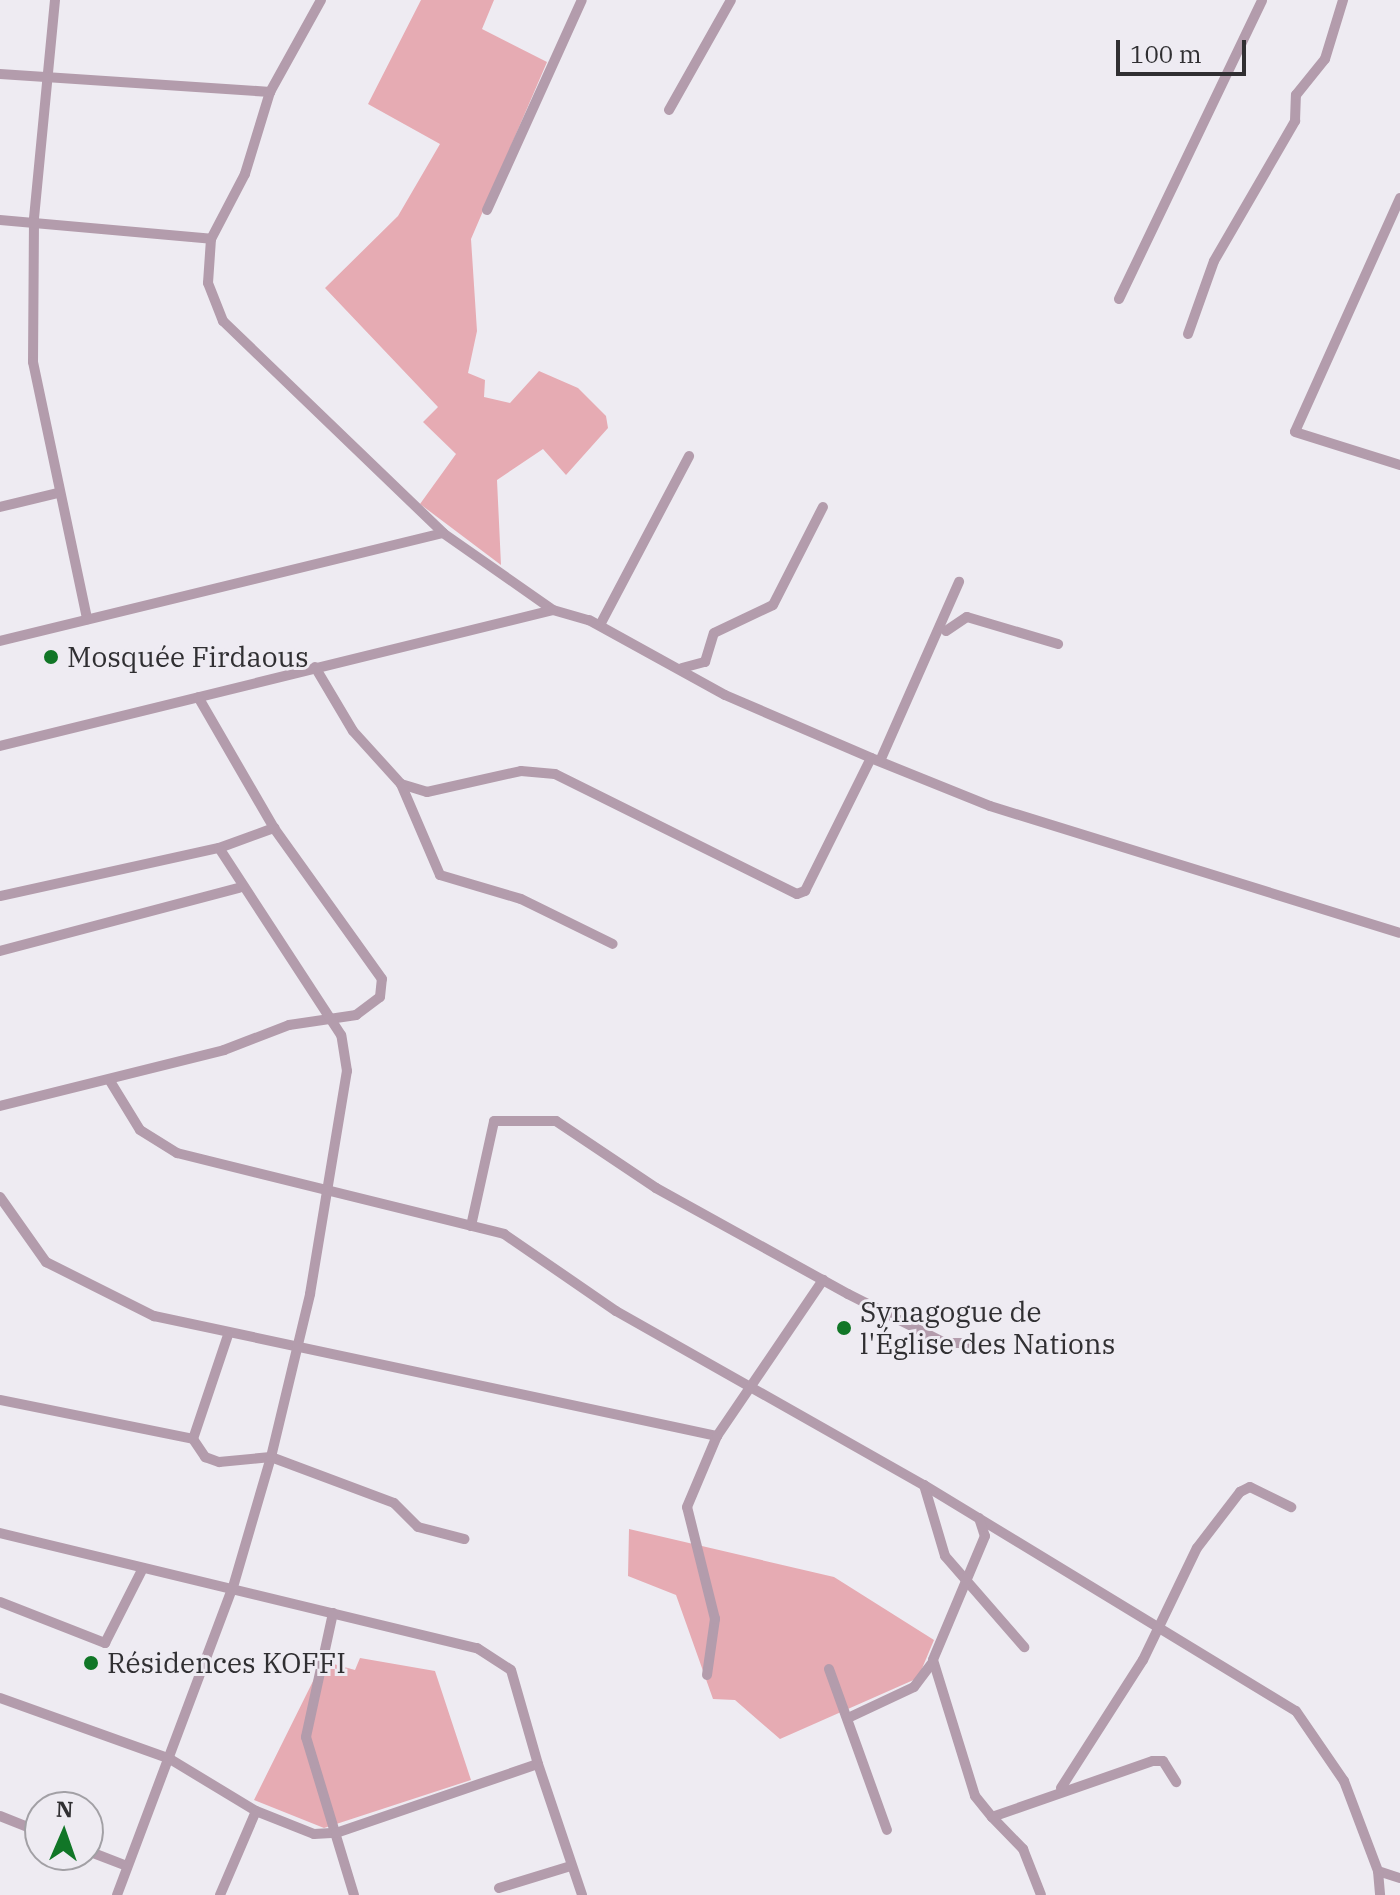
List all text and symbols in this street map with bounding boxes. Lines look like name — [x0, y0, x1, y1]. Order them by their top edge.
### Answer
scale bar — [1120, 24, 1250, 74]
text: 100 m — [1130, 38, 1202, 70]
place label: Mosquée Firdaous — [67, 640, 309, 674]
marker: Mosquée Firdaous — [42, 648, 60, 666]
place label: Synagogue de l'Église des Nations — [860, 1295, 1115, 1361]
marker: Synagogue de l'Église des Nations — [835, 1319, 853, 1337]
place label: Résidences KOFFI — [107, 1646, 346, 1680]
marker: Résidences KOFFI — [82, 1654, 100, 1672]
north arrow — [24, 1791, 104, 1871]
text: N — [56, 1794, 74, 1823]

